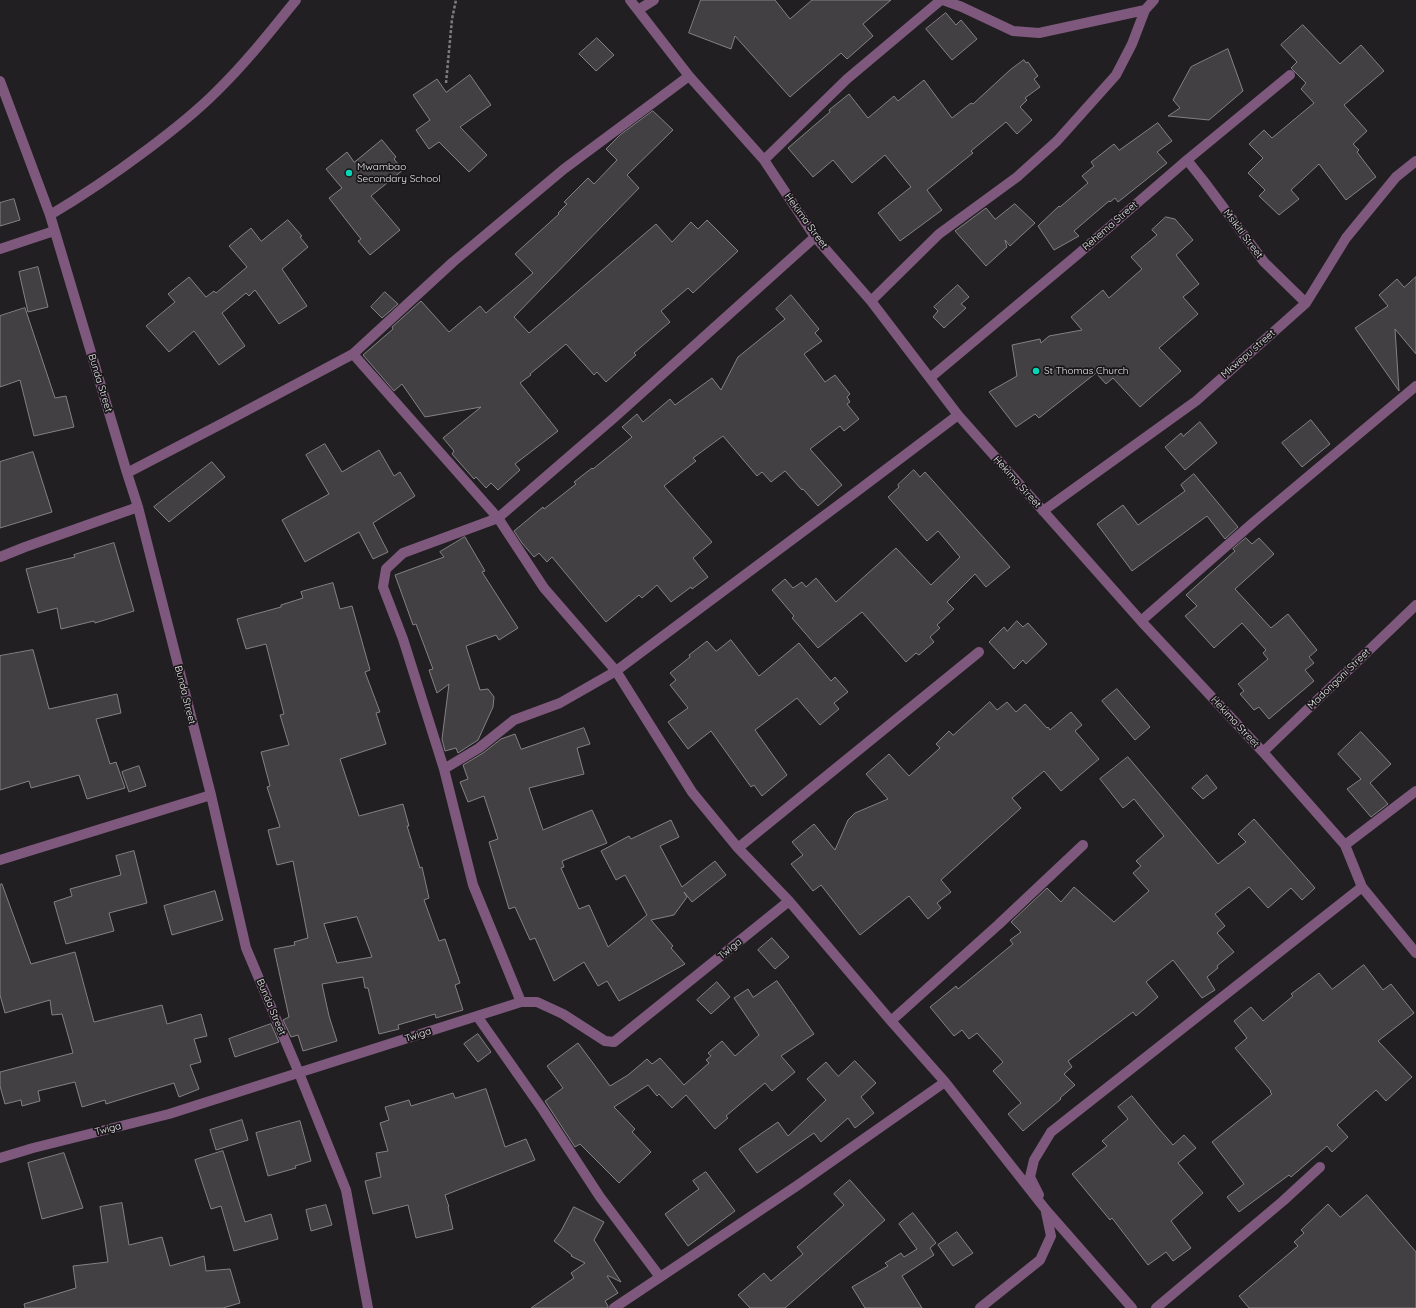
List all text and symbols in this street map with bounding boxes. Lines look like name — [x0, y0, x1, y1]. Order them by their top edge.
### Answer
place label: Mwambao Secondary School — [357, 161, 441, 184]
marker: Mwambao Secondary School — [344, 168, 354, 178]
street label: Hekima Street — [782, 191, 830, 251]
street label: Rehema Street — [1080, 199, 1140, 253]
street label: Msikiti Street — [1221, 207, 1265, 261]
street label: Mkwepu street — [1219, 327, 1277, 381]
street label: Bunda Street — [85, 352, 115, 414]
place label: St Thomas Church — [1044, 365, 1128, 377]
marker: St Thomas Church — [1031, 366, 1041, 376]
street label: Hekima Street — [991, 454, 1043, 510]
street label: Madongoni Street — [1305, 646, 1373, 712]
street label: Bunda Street — [172, 664, 198, 726]
street label: Hekima Street — [1208, 694, 1262, 750]
street label: Twiga — [716, 936, 744, 962]
street label: Bunda Street — [254, 977, 288, 1037]
street label: Twiga — [403, 1025, 433, 1045]
street label: Twiga — [94, 1120, 122, 1138]

